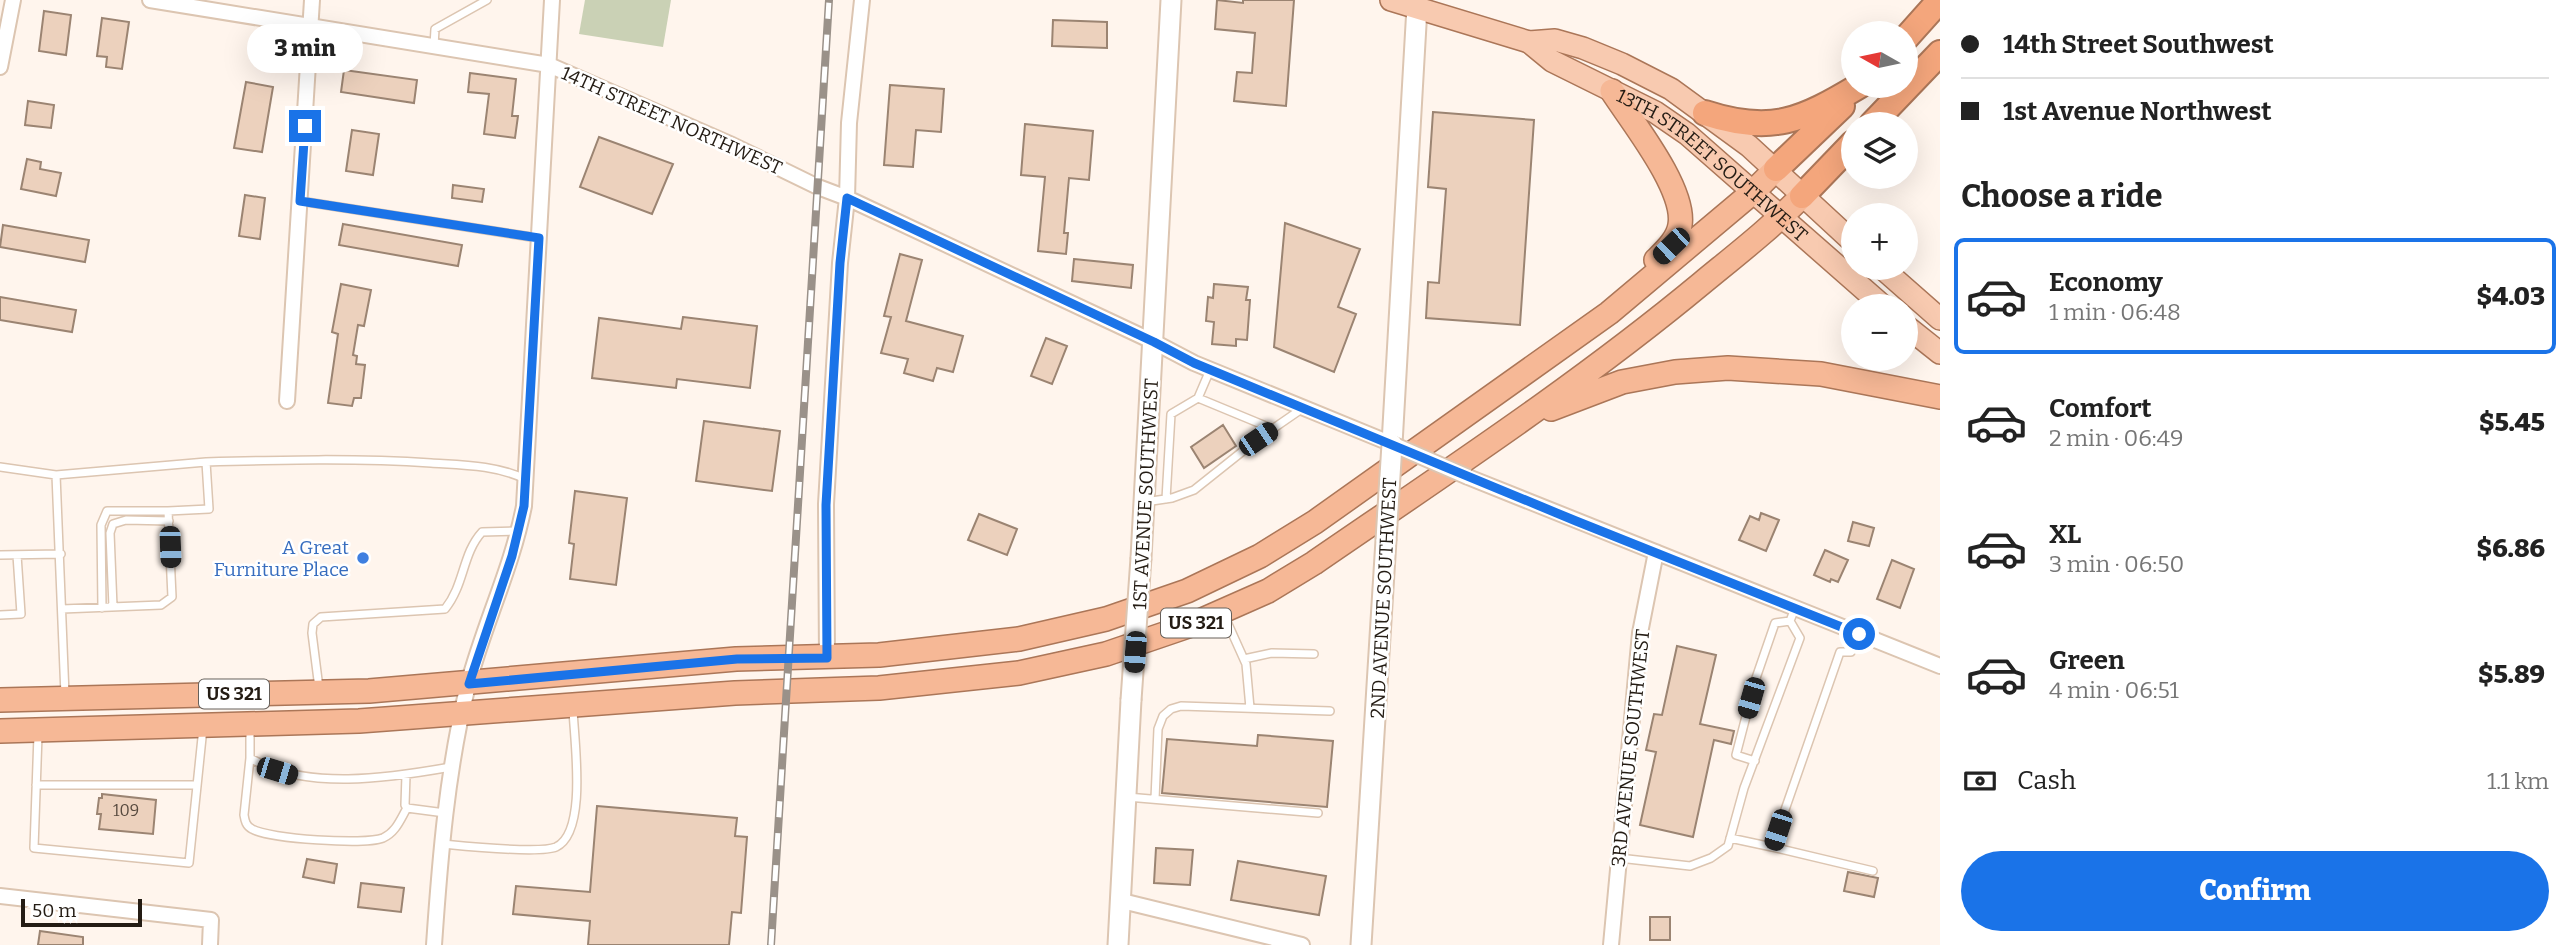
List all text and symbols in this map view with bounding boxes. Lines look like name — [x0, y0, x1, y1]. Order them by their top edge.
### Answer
north arrow — [1841, 21, 1918, 98]
map controls — [1841, 21, 1918, 371]
callout: 3 min — [247, 24, 363, 74]
text: 14th Street Southwest — [2003, 29, 2274, 60]
text: 3 min — [274, 34, 336, 62]
street label: 14TH STREET NORTHWEST — [558, 61, 786, 180]
street label: 13TH STREET SOUTHWEST — [1613, 84, 1812, 246]
text: 1st Avenue Northwest — [2003, 96, 2272, 127]
route end — [289, 110, 321, 142]
button: layers — [1841, 112, 1918, 189]
text: Choose a ride — [1961, 177, 2162, 215]
button: + — [1841, 203, 1918, 280]
car — [1649, 224, 1694, 268]
icon: car — [1965, 265, 2028, 328]
text: Economy — [2049, 267, 2163, 298]
text: $4.03 — [2476, 281, 2545, 312]
button: − — [1841, 294, 1918, 371]
text: 1 min · 06:48 — [2049, 298, 2181, 326]
street label: 1ST AVENUE SOUTHWEST — [1128, 378, 1163, 610]
icon: car — [1965, 391, 2028, 454]
text: Comfort — [2049, 393, 2152, 424]
text: $5.45 — [2479, 407, 2545, 438]
car — [1235, 419, 1282, 459]
text: 2 min · 06:49 — [2049, 424, 2184, 452]
street label: 2ND AVENUE SOUTHWEST — [1366, 477, 1401, 719]
icon: car — [1965, 517, 2028, 580]
text: XL — [2049, 519, 2081, 550]
car — [159, 526, 182, 568]
text: $6.86 — [2477, 533, 2545, 564]
place label: A Great Furniture Place — [214, 536, 349, 581]
marker: A Great Furniture Place — [355, 550, 371, 566]
text: 3 min · 06:50 — [2049, 550, 2184, 578]
road number: US 321 — [1161, 608, 1231, 638]
route start — [1843, 618, 1875, 650]
street label: 3RD AVENUE SOUTHWEST — [1607, 628, 1654, 868]
car — [1124, 630, 1147, 674]
icon: car — [1965, 643, 2028, 706]
text: Green — [2049, 645, 2125, 676]
text: $5.89 — [2478, 659, 2545, 690]
car — [1736, 675, 1767, 721]
text: 4 min · 06:51 — [2049, 676, 2179, 704]
road number: US 321 — [199, 680, 269, 708]
car — [254, 755, 301, 787]
icon: cash — [1961, 762, 1999, 800]
text: Cash — [2017, 765, 2076, 796]
text: 1.1 km — [2487, 767, 2549, 795]
house number: 109 — [113, 801, 139, 820]
car — [1762, 807, 1795, 853]
button: Confirm — [1961, 851, 2549, 931]
scale bar — [21, 896, 142, 928]
text: 50 m — [32, 899, 76, 922]

